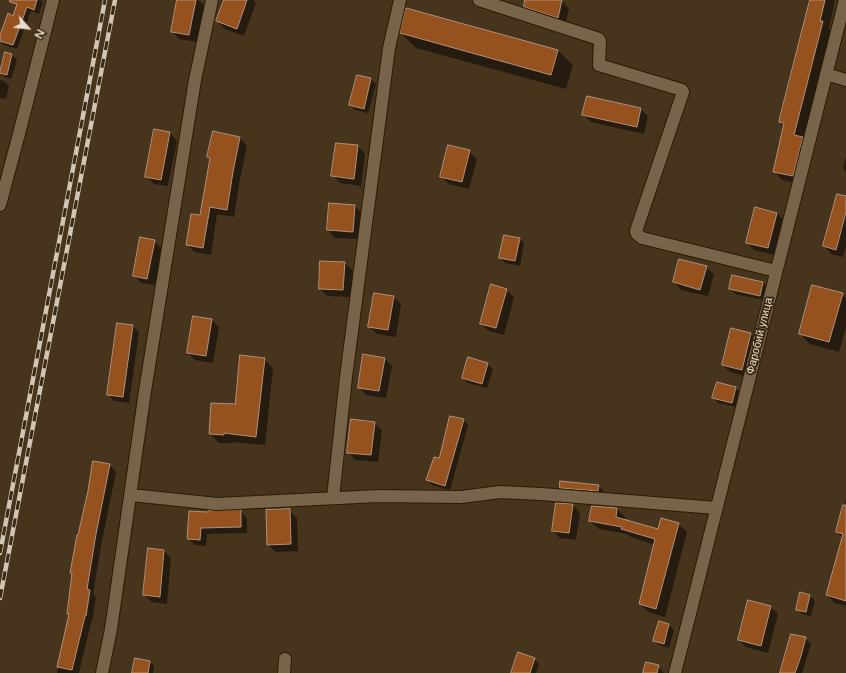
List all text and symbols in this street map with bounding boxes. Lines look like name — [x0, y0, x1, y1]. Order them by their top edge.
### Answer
north arrow — [8, 8, 48, 48]
text: N — [31, 27, 47, 41]
street label: Фаробий улица — [744, 296, 776, 376]

